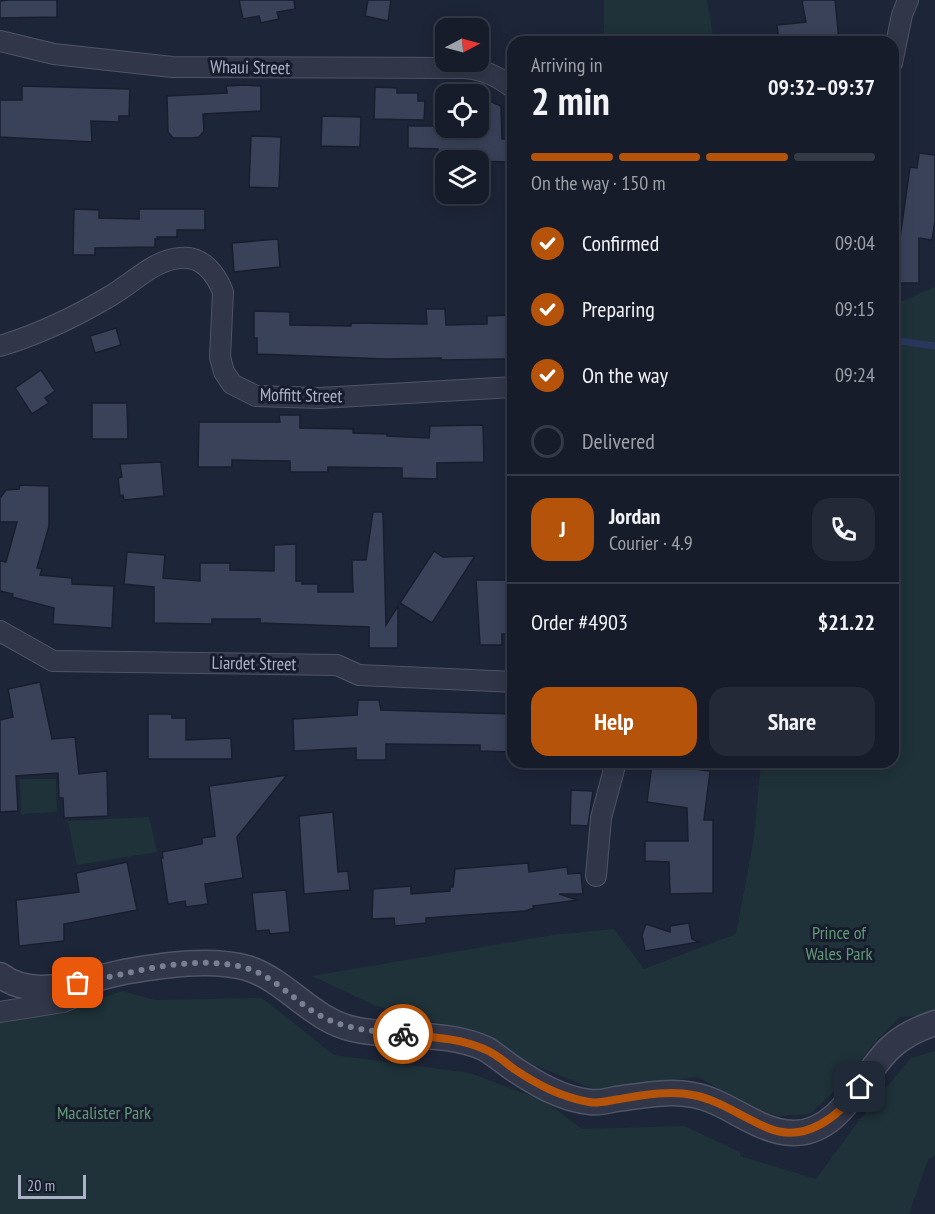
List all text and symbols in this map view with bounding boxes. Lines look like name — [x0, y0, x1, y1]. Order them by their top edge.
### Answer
north arrow — [435, 18, 489, 72]
map controls — [435, 18, 489, 204]
text: Arriving in — [531, 52, 603, 78]
street label: Whaui Street — [210, 55, 290, 79]
text: 09:32–09:37 — [768, 73, 875, 101]
text: 2 min — [531, 75, 610, 126]
button: locate — [435, 84, 489, 138]
button: layers — [435, 150, 489, 204]
text: On the way · 150 m — [531, 170, 666, 196]
icon: check — [531, 227, 564, 260]
text: Confirmed — [582, 229, 659, 257]
text: 09:04 — [835, 230, 875, 256]
icon: check — [531, 293, 564, 326]
text: Preparing — [582, 295, 655, 323]
text: 09:15 — [835, 296, 875, 322]
icon: check — [531, 359, 564, 392]
text: On the way — [582, 361, 668, 389]
text: 09:24 — [835, 362, 875, 388]
street label: Moffitt Street — [260, 383, 343, 407]
text: Delivered — [582, 427, 655, 455]
button: phone — [812, 498, 875, 561]
text: Jordan — [609, 502, 660, 530]
text: J — [559, 515, 566, 543]
text: Courier · 4.9 — [609, 530, 693, 556]
text: Order #4903 — [531, 608, 628, 636]
text: $21.22 — [818, 608, 875, 636]
street label: Liardet Street — [211, 651, 297, 675]
button: Help — [531, 687, 697, 756]
button: Share — [709, 687, 875, 756]
park label: Prince of Wales Park — [806, 921, 872, 965]
pin — [52, 957, 103, 1008]
icon: bag — [61, 966, 94, 999]
courier — [373, 1004, 433, 1064]
icon: bike — [387, 1018, 420, 1051]
pin — [834, 1061, 885, 1112]
icon: home — [843, 1070, 876, 1103]
park label: Macalister Park — [57, 1101, 151, 1124]
scale bar — [18, 1172, 86, 1200]
text: 20 m — [27, 1175, 55, 1195]

